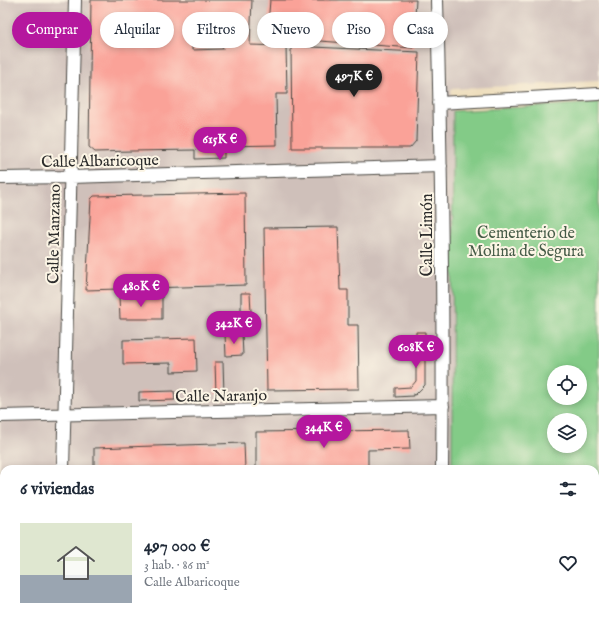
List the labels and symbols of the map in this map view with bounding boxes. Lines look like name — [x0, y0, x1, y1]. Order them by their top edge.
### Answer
pin: 497K € — [321, 64, 387, 98]
pin: 615K € — [187, 127, 253, 161]
street label: Calle Albaricoque — [41, 151, 159, 173]
street label: Calle Manzano — [44, 184, 66, 284]
street label: Calle Limón — [418, 193, 438, 276]
park label: Cementerio de Molina de Segura — [468, 224, 584, 262]
pin: 480K € — [108, 274, 174, 308]
pin: 342K € — [201, 311, 267, 345]
pin: 608K € — [383, 335, 449, 369]
street label: Calle Naranjo — [175, 386, 267, 408]
pin: 344K € — [291, 415, 357, 449]

